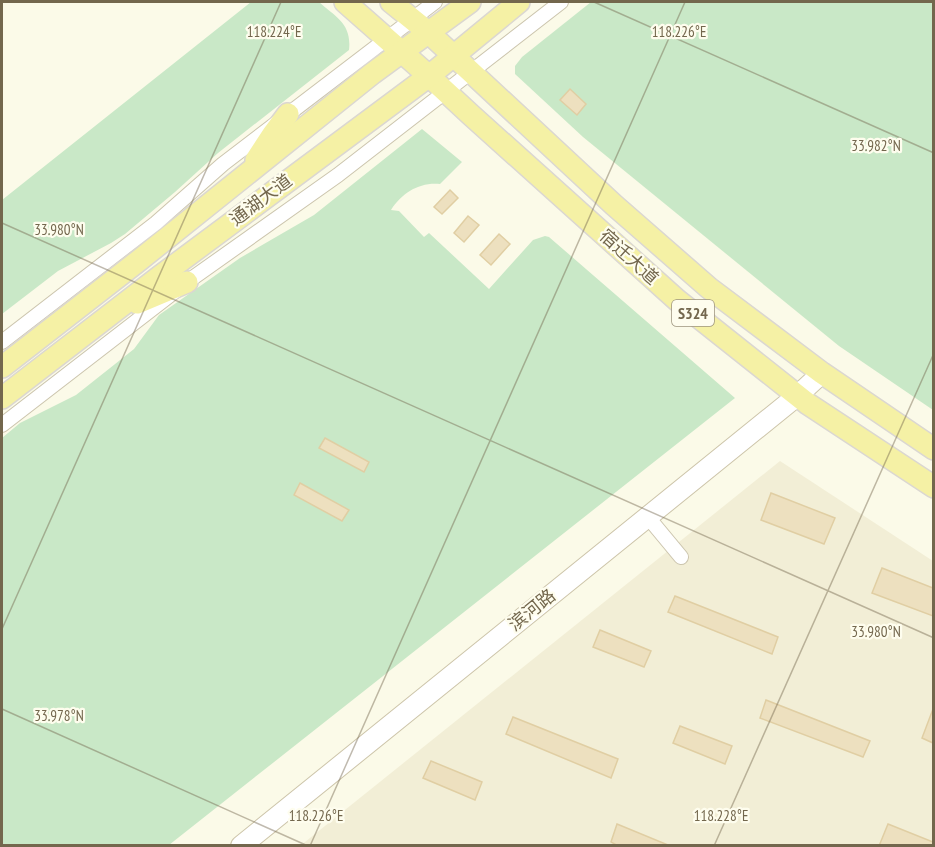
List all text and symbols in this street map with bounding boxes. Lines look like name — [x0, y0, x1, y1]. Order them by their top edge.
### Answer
text: 118.224°E — [247, 22, 301, 41]
text: 118.226°E — [652, 22, 706, 41]
text: 33.982°N — [851, 136, 901, 155]
street label: 通湖大道 — [225, 169, 296, 230]
text: 33.980°N — [34, 220, 84, 239]
street label: 宿迁大道 — [595, 224, 664, 289]
road number: S324 — [672, 300, 714, 326]
street label: 滨河路 — [503, 584, 560, 636]
text: 33.980°N — [851, 622, 901, 641]
text: 33.978°N — [34, 706, 84, 725]
text: 118.226°E — [289, 806, 343, 825]
text: 118.228°E — [694, 806, 748, 825]

